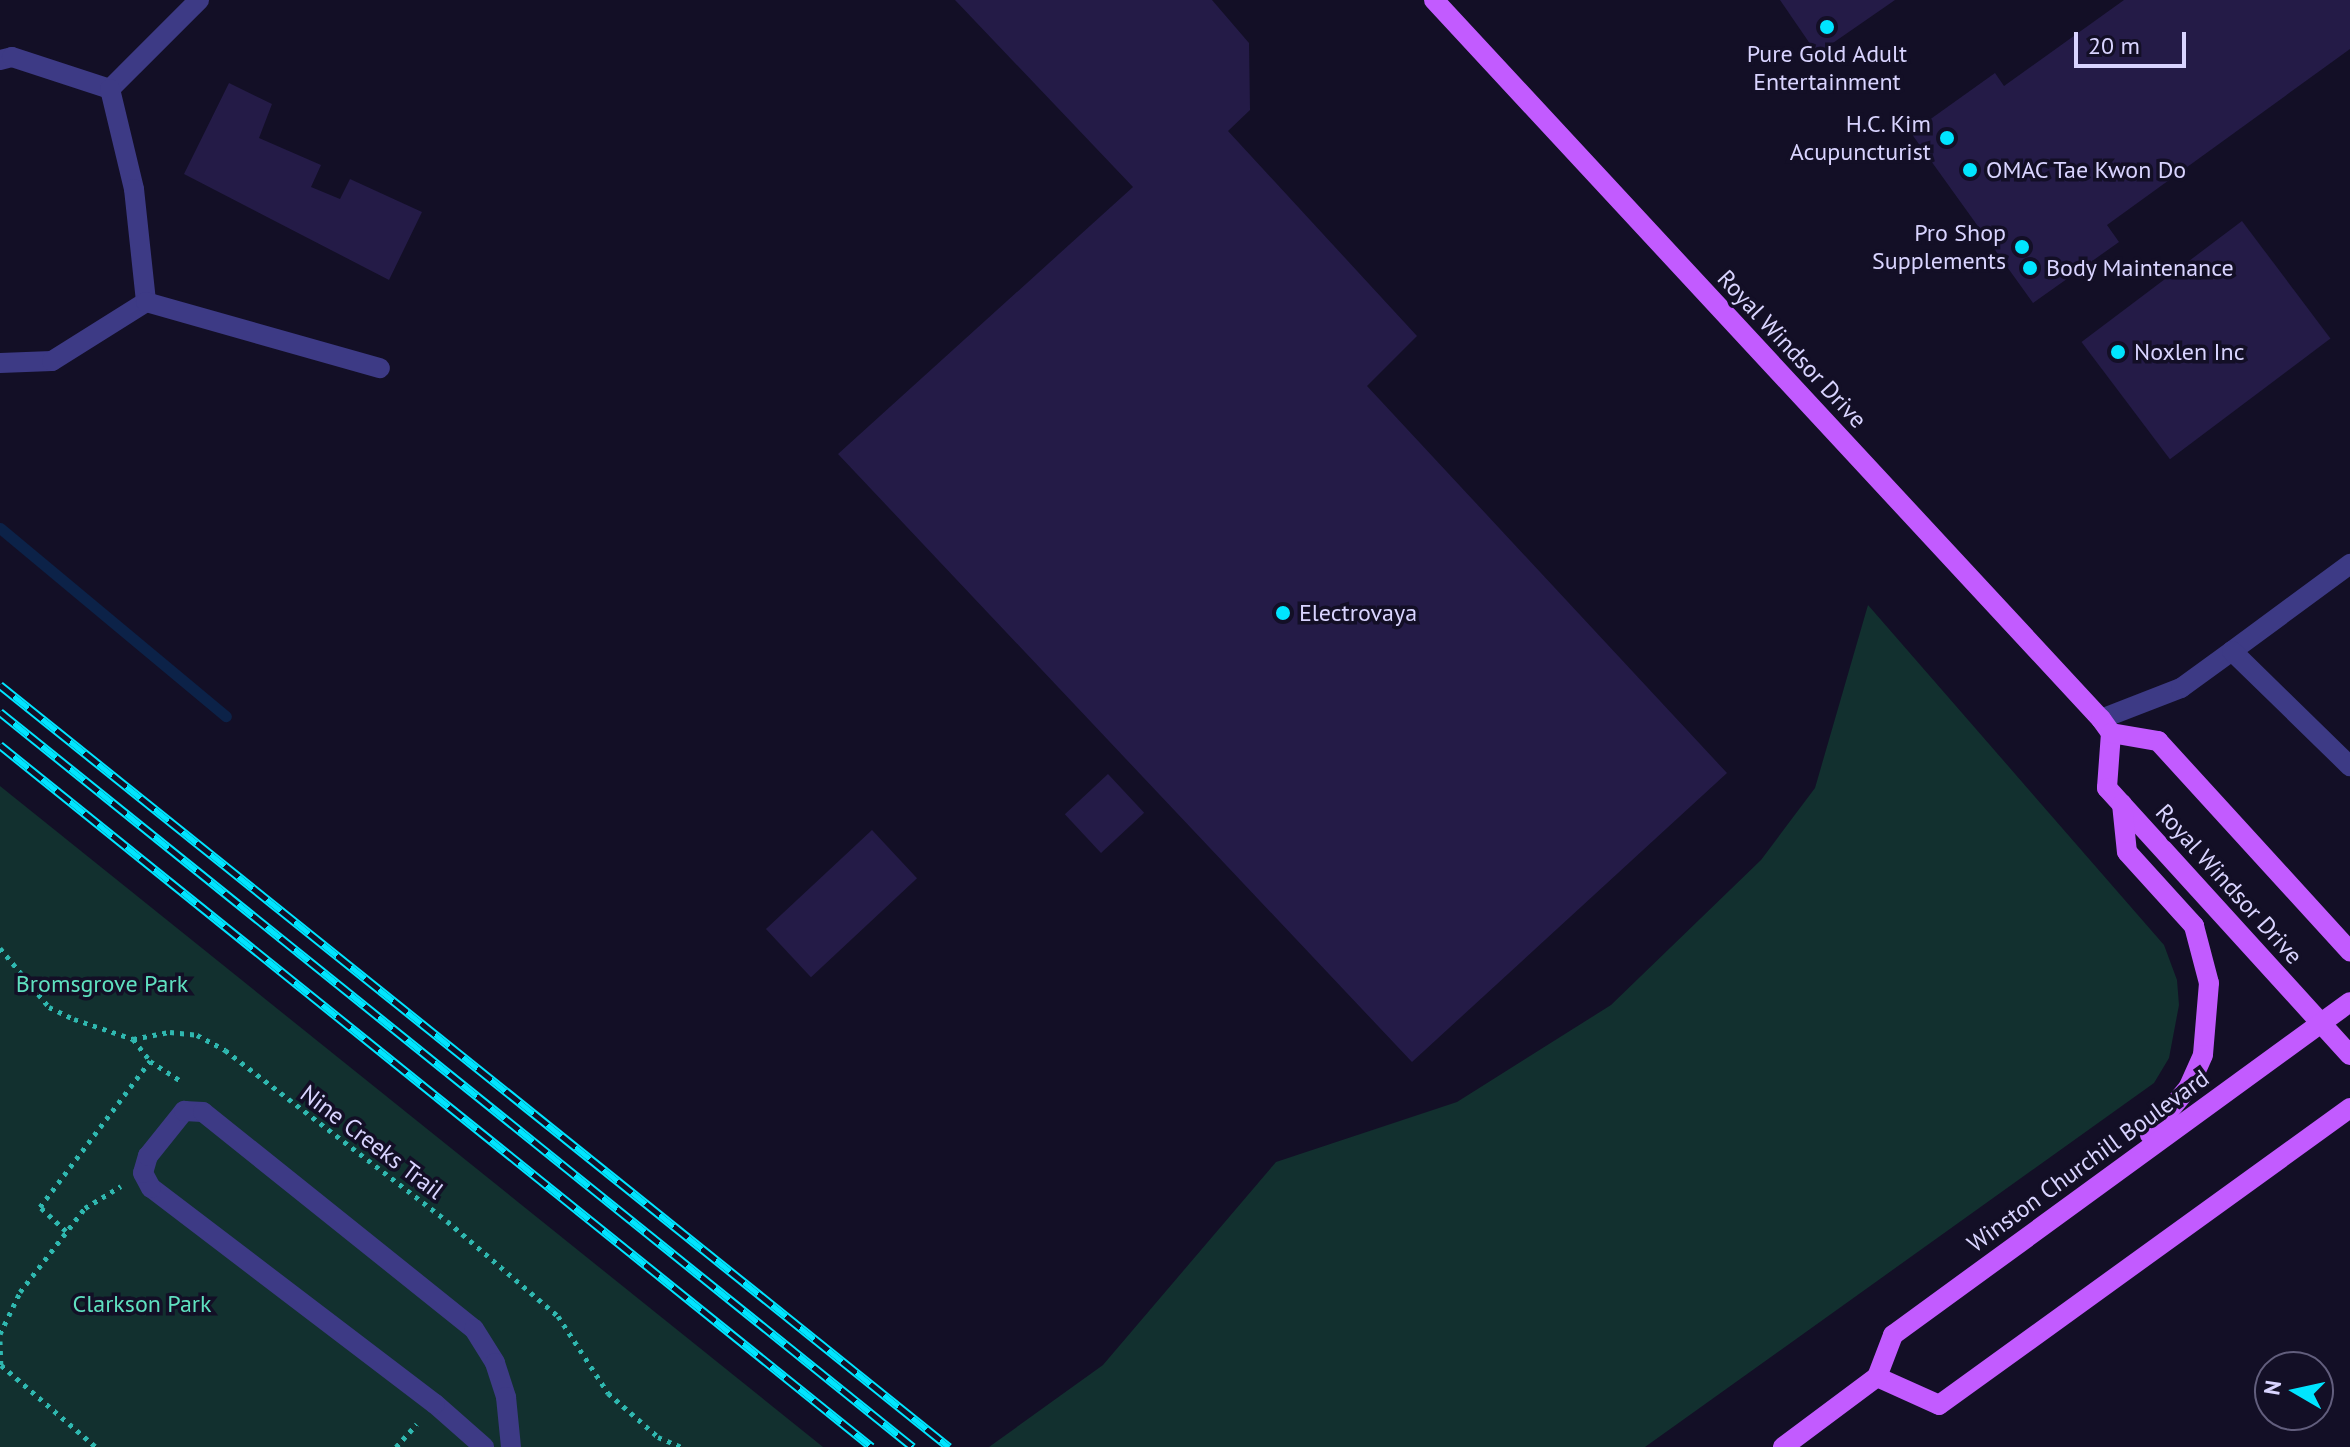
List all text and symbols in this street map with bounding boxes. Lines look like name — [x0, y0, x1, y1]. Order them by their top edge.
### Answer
scale bar — [2078, 16, 2190, 66]
marker: Pure Gold Adult Entertainment — [1818, 18, 1836, 36]
text: 20 m — [2088, 30, 2140, 61]
place label: Pure Gold Adult Entertainment — [1746, 40, 1908, 96]
place label: H.C. Kim Acupuncturist — [1790, 110, 1931, 166]
marker: H.C. Kim Acupuncturist — [1938, 129, 1956, 147]
place label: OMAC Tae Kwon Do — [1986, 156, 2188, 184]
marker: OMAC Tae Kwon Do — [1961, 161, 1979, 179]
place label: Pro Shop Supplements — [1872, 219, 2006, 275]
marker: Pro Shop Supplements — [2013, 238, 2031, 256]
place label: Body Maintenance — [2046, 254, 2235, 282]
marker: Body Maintenance — [2021, 259, 2039, 277]
street label: Royal Windsor Drive — [1711, 264, 1873, 434]
place label: Noxlen Inc — [2134, 338, 2244, 366]
marker: Noxlen Inc — [2109, 343, 2127, 361]
place label: Electrovaya — [1299, 599, 1417, 627]
marker: Electrovaya — [1274, 604, 1292, 622]
street label: Royal Windsor Drive — [2149, 798, 2309, 970]
park label: Bromsgrove Park — [16, 970, 188, 998]
street label: Winston Churchill Boulevard — [1962, 1064, 2214, 1258]
street label: Nine Creeks Trail — [295, 1079, 449, 1205]
park label: Clarkson Park — [73, 1290, 211, 1318]
north arrow — [2254, 1351, 2334, 1431]
text: N — [2257, 1378, 2287, 1397]

